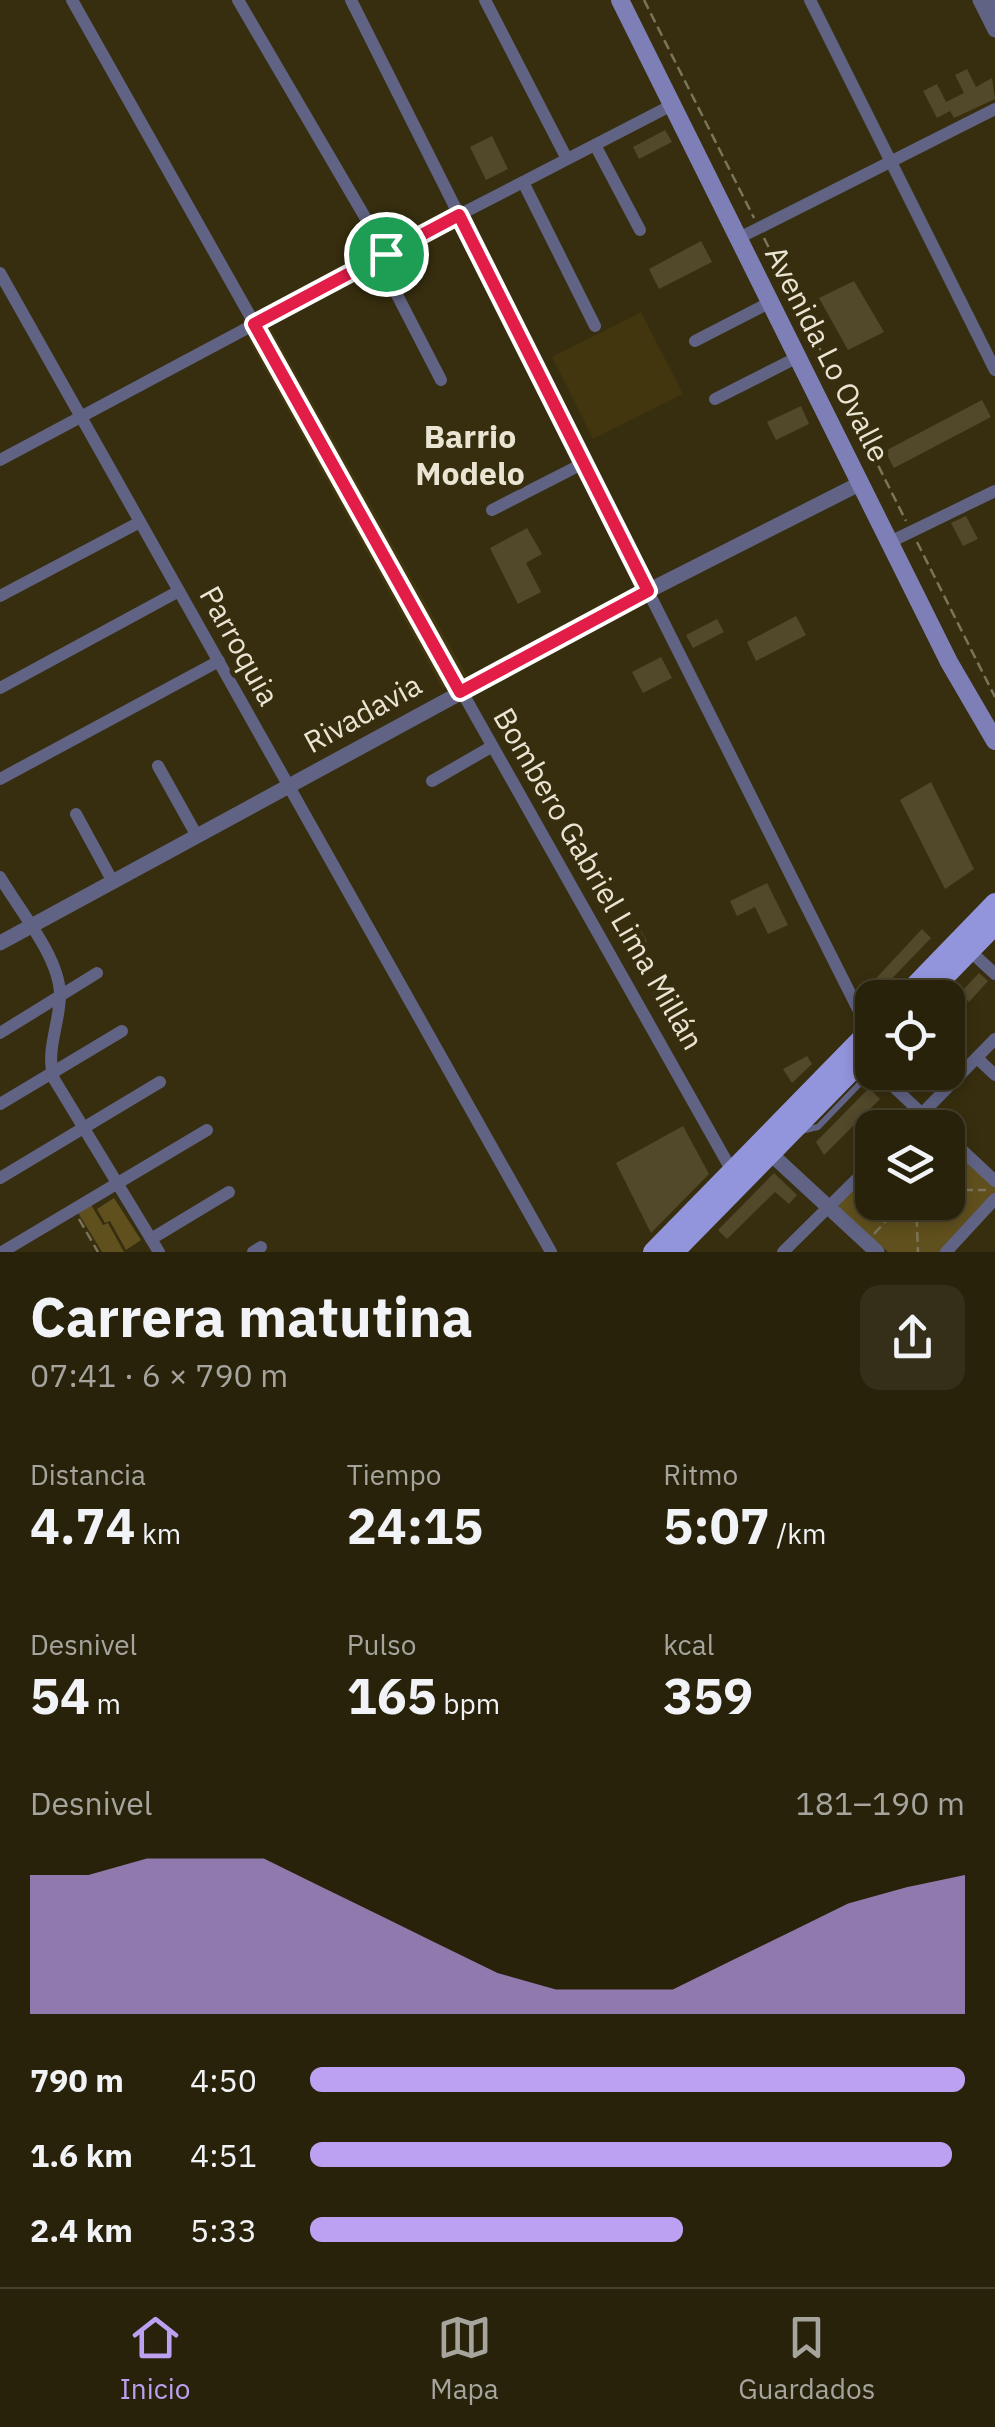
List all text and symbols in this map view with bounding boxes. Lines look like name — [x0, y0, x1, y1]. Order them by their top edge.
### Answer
pin — [344, 212, 429, 297]
icon: arrive — [359, 227, 414, 282]
street label: Avenida Lo Ovalle — [757, 239, 900, 468]
district label: Barrio Modelo — [415, 415, 525, 494]
street label: Parroquia — [192, 579, 289, 712]
street label: Rivadavia — [297, 664, 428, 761]
street label: Bombero Gabriel Lima Millán — [485, 700, 713, 1056]
map controls — [855, 980, 965, 1220]
button: locate — [855, 980, 965, 1090]
button: layers — [855, 1110, 965, 1220]
text: Carrera matutina — [30, 1281, 473, 1352]
button: share — [860, 1285, 965, 1390]
text: 07:41 · 6 × 790 m — [30, 1354, 288, 1396]
text: Distancia — [30, 1456, 146, 1493]
text: Tiempo — [347, 1456, 441, 1493]
text: Ritmo — [663, 1456, 738, 1493]
text: 4.74 — [30, 1493, 136, 1558]
text: 24:15 — [347, 1493, 483, 1558]
text: 5:07 — [663, 1493, 770, 1558]
text: km — [136, 1515, 181, 1552]
text: /km — [770, 1515, 826, 1552]
text: Desnivel — [30, 1626, 137, 1663]
text: Pulso — [347, 1626, 416, 1663]
text: kcal — [663, 1626, 714, 1663]
text: 54 — [30, 1663, 90, 1728]
text: 165 — [347, 1663, 437, 1728]
text: 359 — [663, 1663, 753, 1728]
text: m — [90, 1685, 121, 1722]
text: bpm — [437, 1685, 500, 1722]
text: Desnivel — [30, 1782, 153, 1824]
text: 181–190 m — [795, 1782, 965, 1824]
text: 790 m — [30, 2059, 124, 2101]
text: 4:50 — [190, 2059, 257, 2101]
text: 1.6 km — [30, 2134, 133, 2176]
text: 4:51 — [190, 2134, 257, 2176]
text: 2.4 km — [30, 2209, 133, 2251]
text: 5:33 — [190, 2209, 257, 2251]
tab: Inicio — [120, 2310, 191, 2407]
tab: Mapa — [430, 2310, 499, 2407]
tab: Guardados — [738, 2310, 875, 2407]

